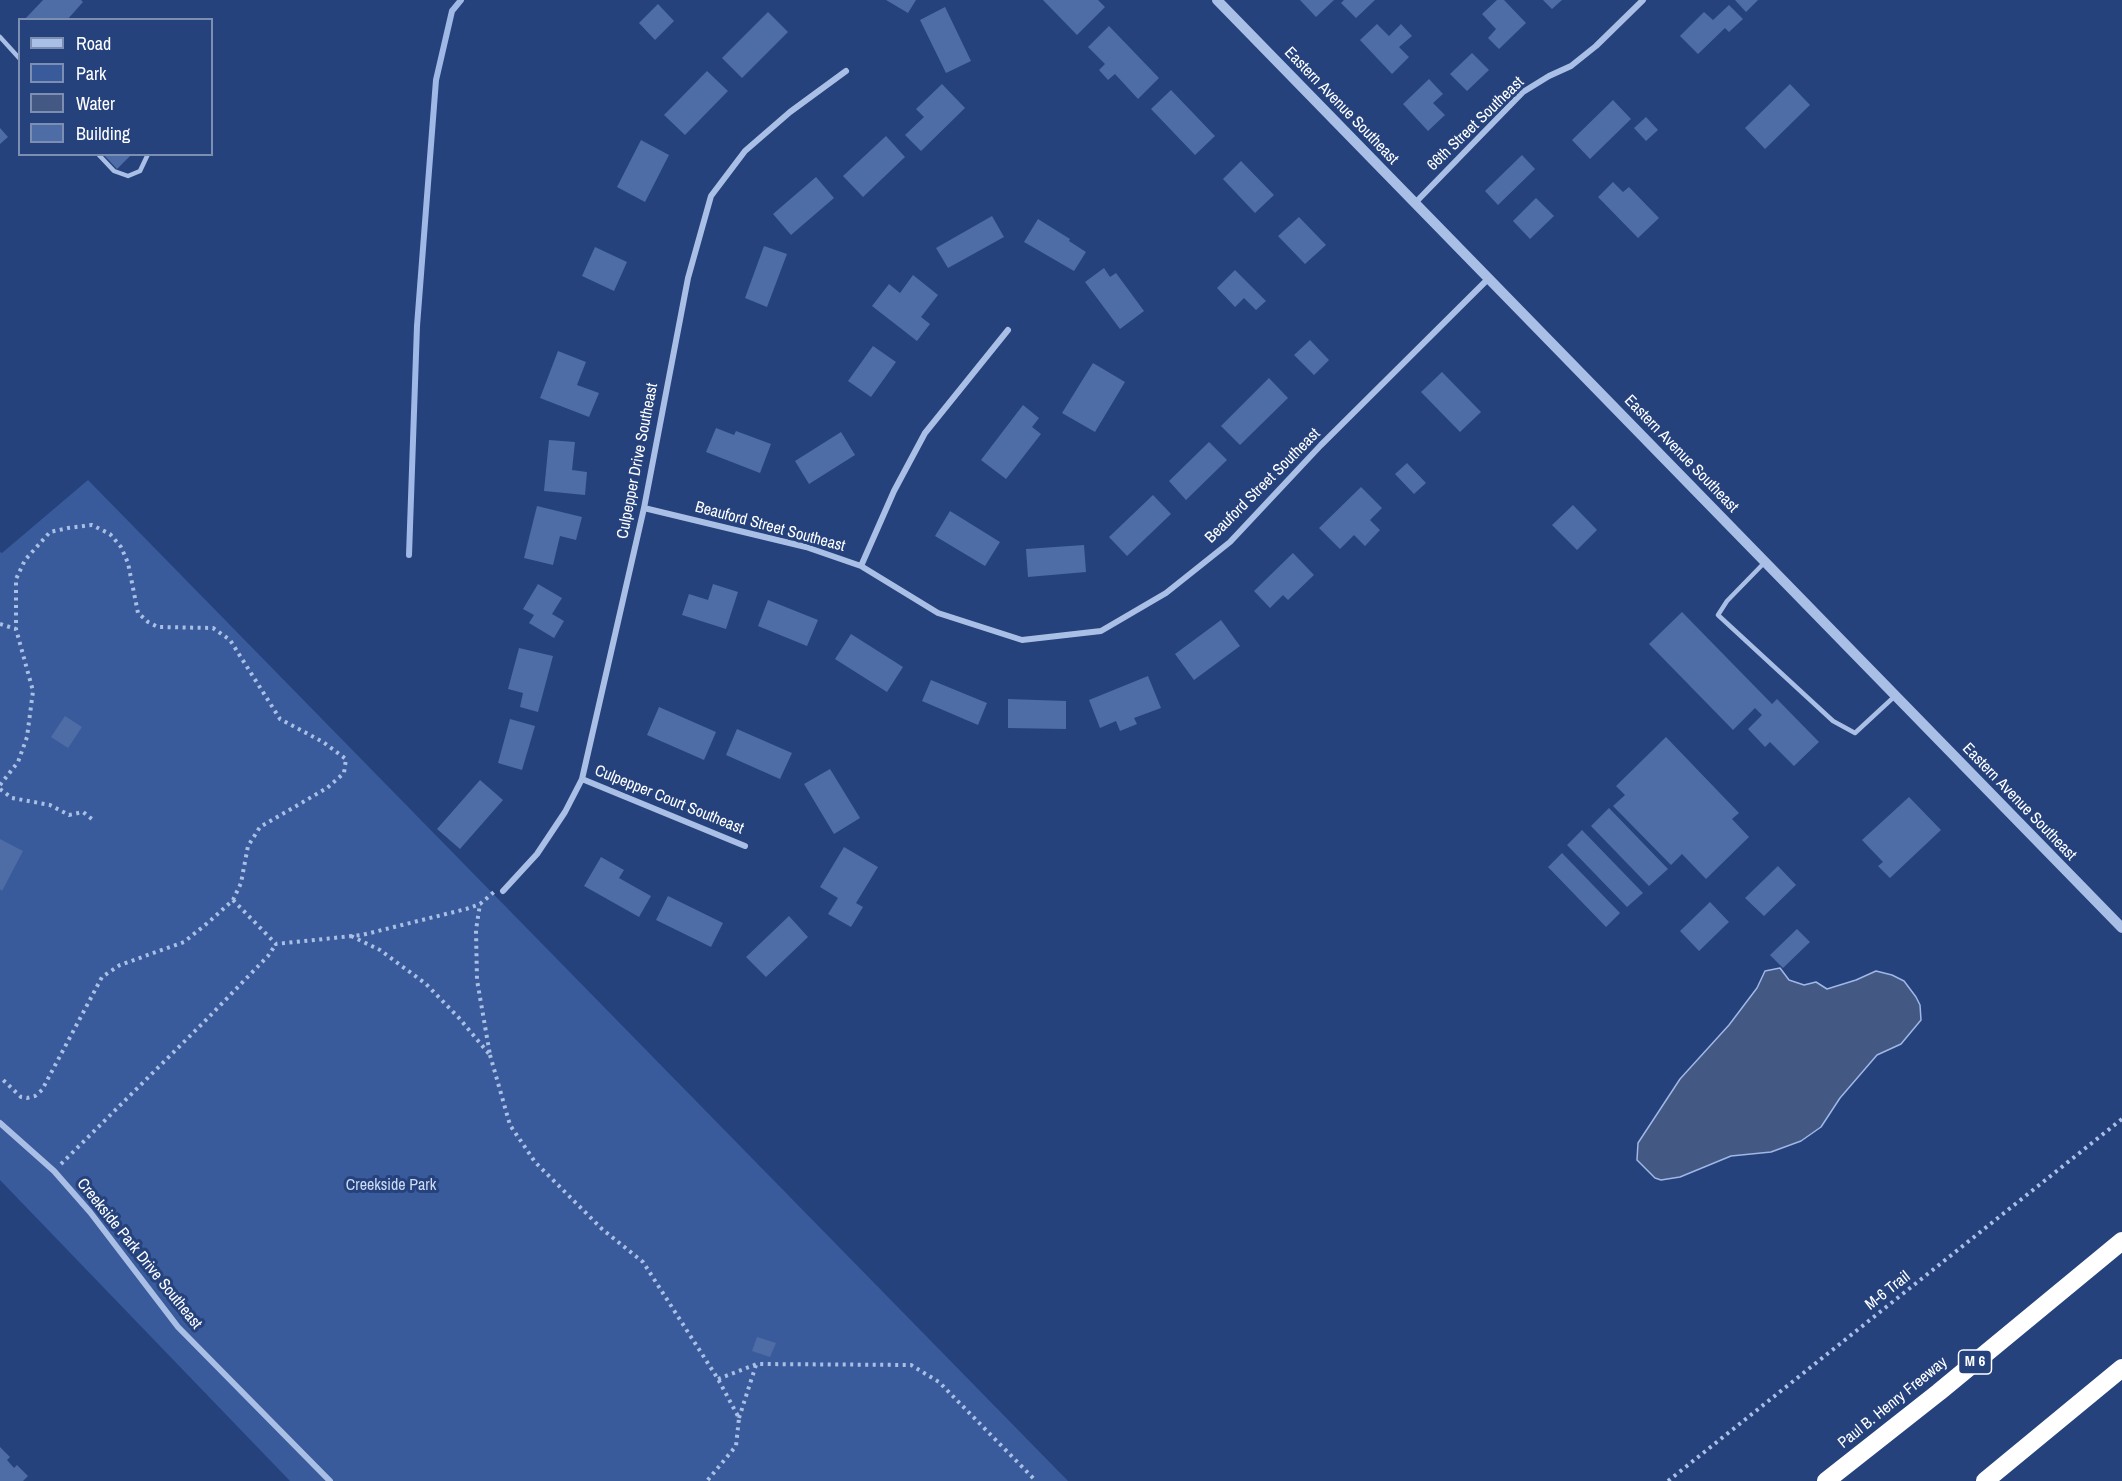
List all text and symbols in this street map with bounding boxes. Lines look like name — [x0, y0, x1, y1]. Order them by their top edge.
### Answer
legend — [18, 18, 213, 156]
text: Road — [76, 31, 111, 56]
street label: Eastern Avenue Southeast — [1280, 43, 1402, 169]
text: Park — [76, 61, 106, 86]
street label: 66th Street Southeast — [1424, 73, 1528, 175]
text: Water — [76, 91, 115, 116]
text: Building — [76, 121, 130, 146]
street label: Culpepper Drive Southeast — [613, 381, 663, 541]
street label: Eastern Avenue Southeast — [1620, 391, 1742, 517]
street label: Beauford Street Southeast — [1202, 425, 1324, 547]
street label: Beauford Street Southeast — [693, 498, 847, 556]
street label: Eastern Avenue Southeast — [1958, 739, 2080, 865]
street label: Culpepper Court Southeast — [592, 761, 746, 839]
street label: Creekside Park Drive Southeast — [72, 1175, 206, 1333]
park label: Creekside Park — [346, 1176, 436, 1196]
street label: M-6 Trail — [1862, 1267, 1914, 1315]
road number: M 6 — [1958, 1350, 1992, 1374]
street label: Paul B. Henry Freeway — [1835, 1353, 1951, 1453]

